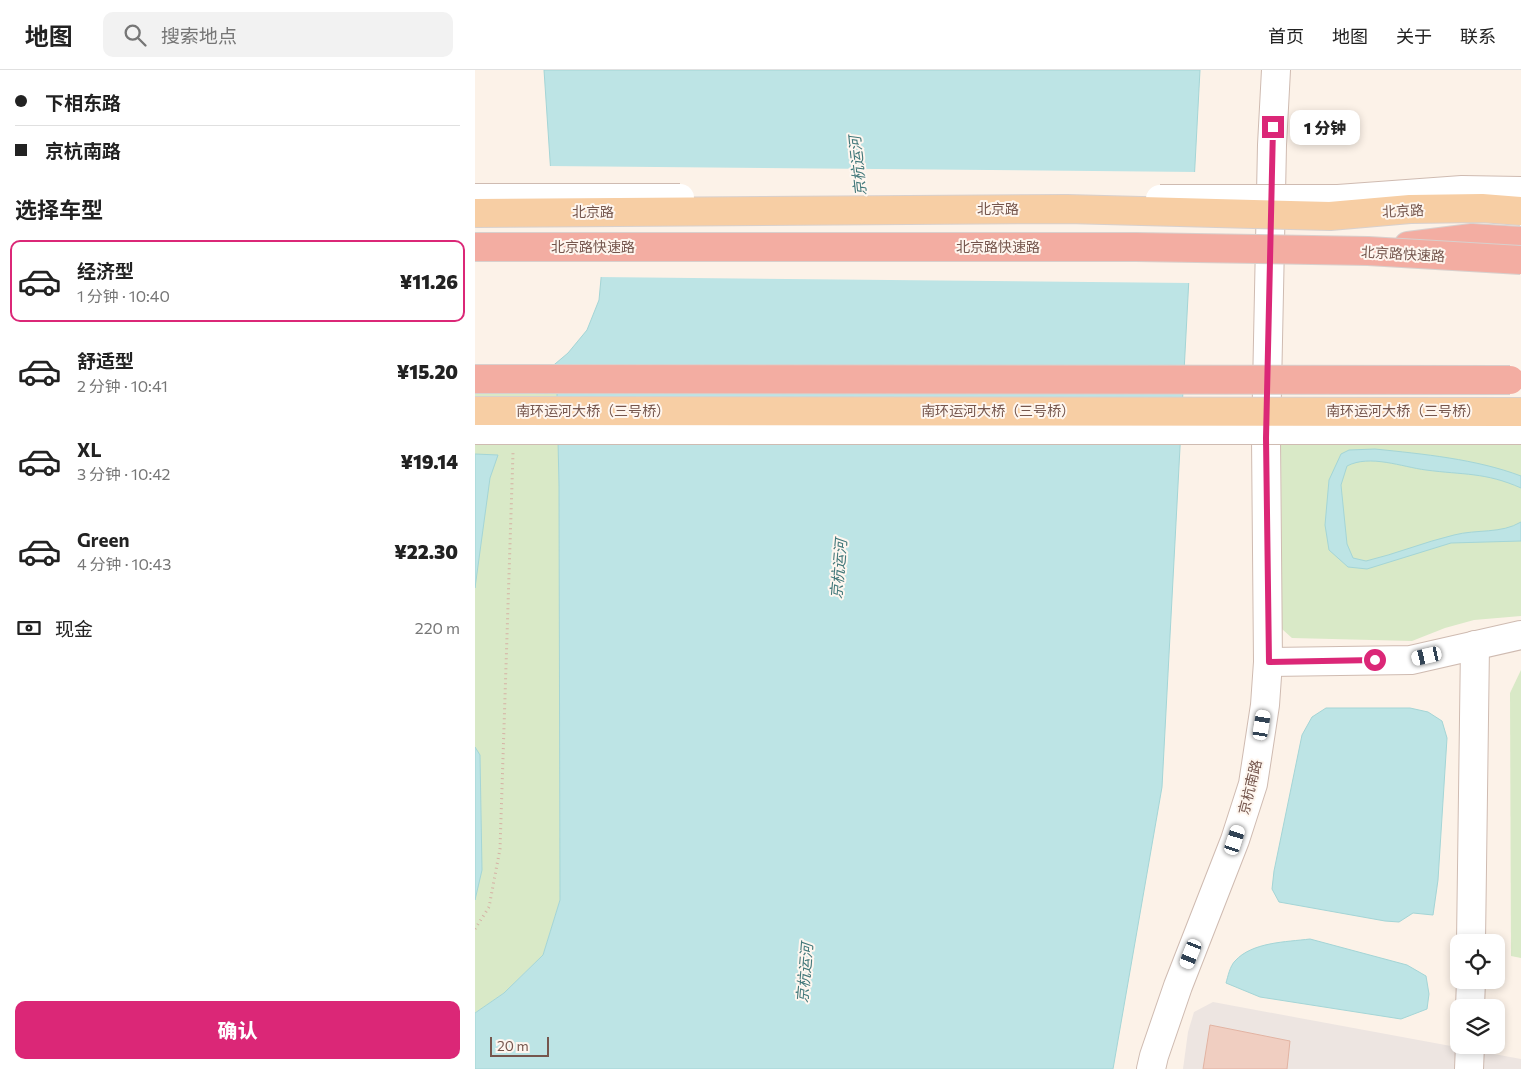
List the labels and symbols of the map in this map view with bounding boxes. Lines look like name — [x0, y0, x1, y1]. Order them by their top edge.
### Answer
callout: 1 分钟 — [1291, 110, 1361, 144]
route end — [1262, 116, 1284, 138]
water label: 京杭运河 — [845, 132, 869, 197]
street label: 北京路 — [977, 200, 1019, 217]
street label: 北京路 — [1382, 201, 1424, 220]
street label: 北京路 — [572, 203, 614, 220]
street label: 北京路快速路 — [551, 238, 635, 255]
street label: 北京路快速路 — [956, 238, 1040, 255]
street label: 北京路快速路 — [1361, 243, 1445, 264]
street label: 南环运河大桥（三号桥） — [516, 402, 670, 419]
street label: 南环运河大桥（三号桥） — [921, 402, 1075, 419]
street label: 南环运河大桥（三号桥） — [1326, 402, 1480, 419]
water label: 京杭运河 — [826, 535, 850, 600]
car — [1410, 645, 1443, 667]
route start — [1364, 649, 1386, 671]
car — [1252, 709, 1271, 741]
street label: 京杭南路 — [1234, 758, 1265, 816]
car — [1223, 823, 1246, 857]
car — [1178, 937, 1203, 971]
water label: 京杭运河 — [792, 939, 816, 1004]
scale bar — [490, 1034, 549, 1057]

